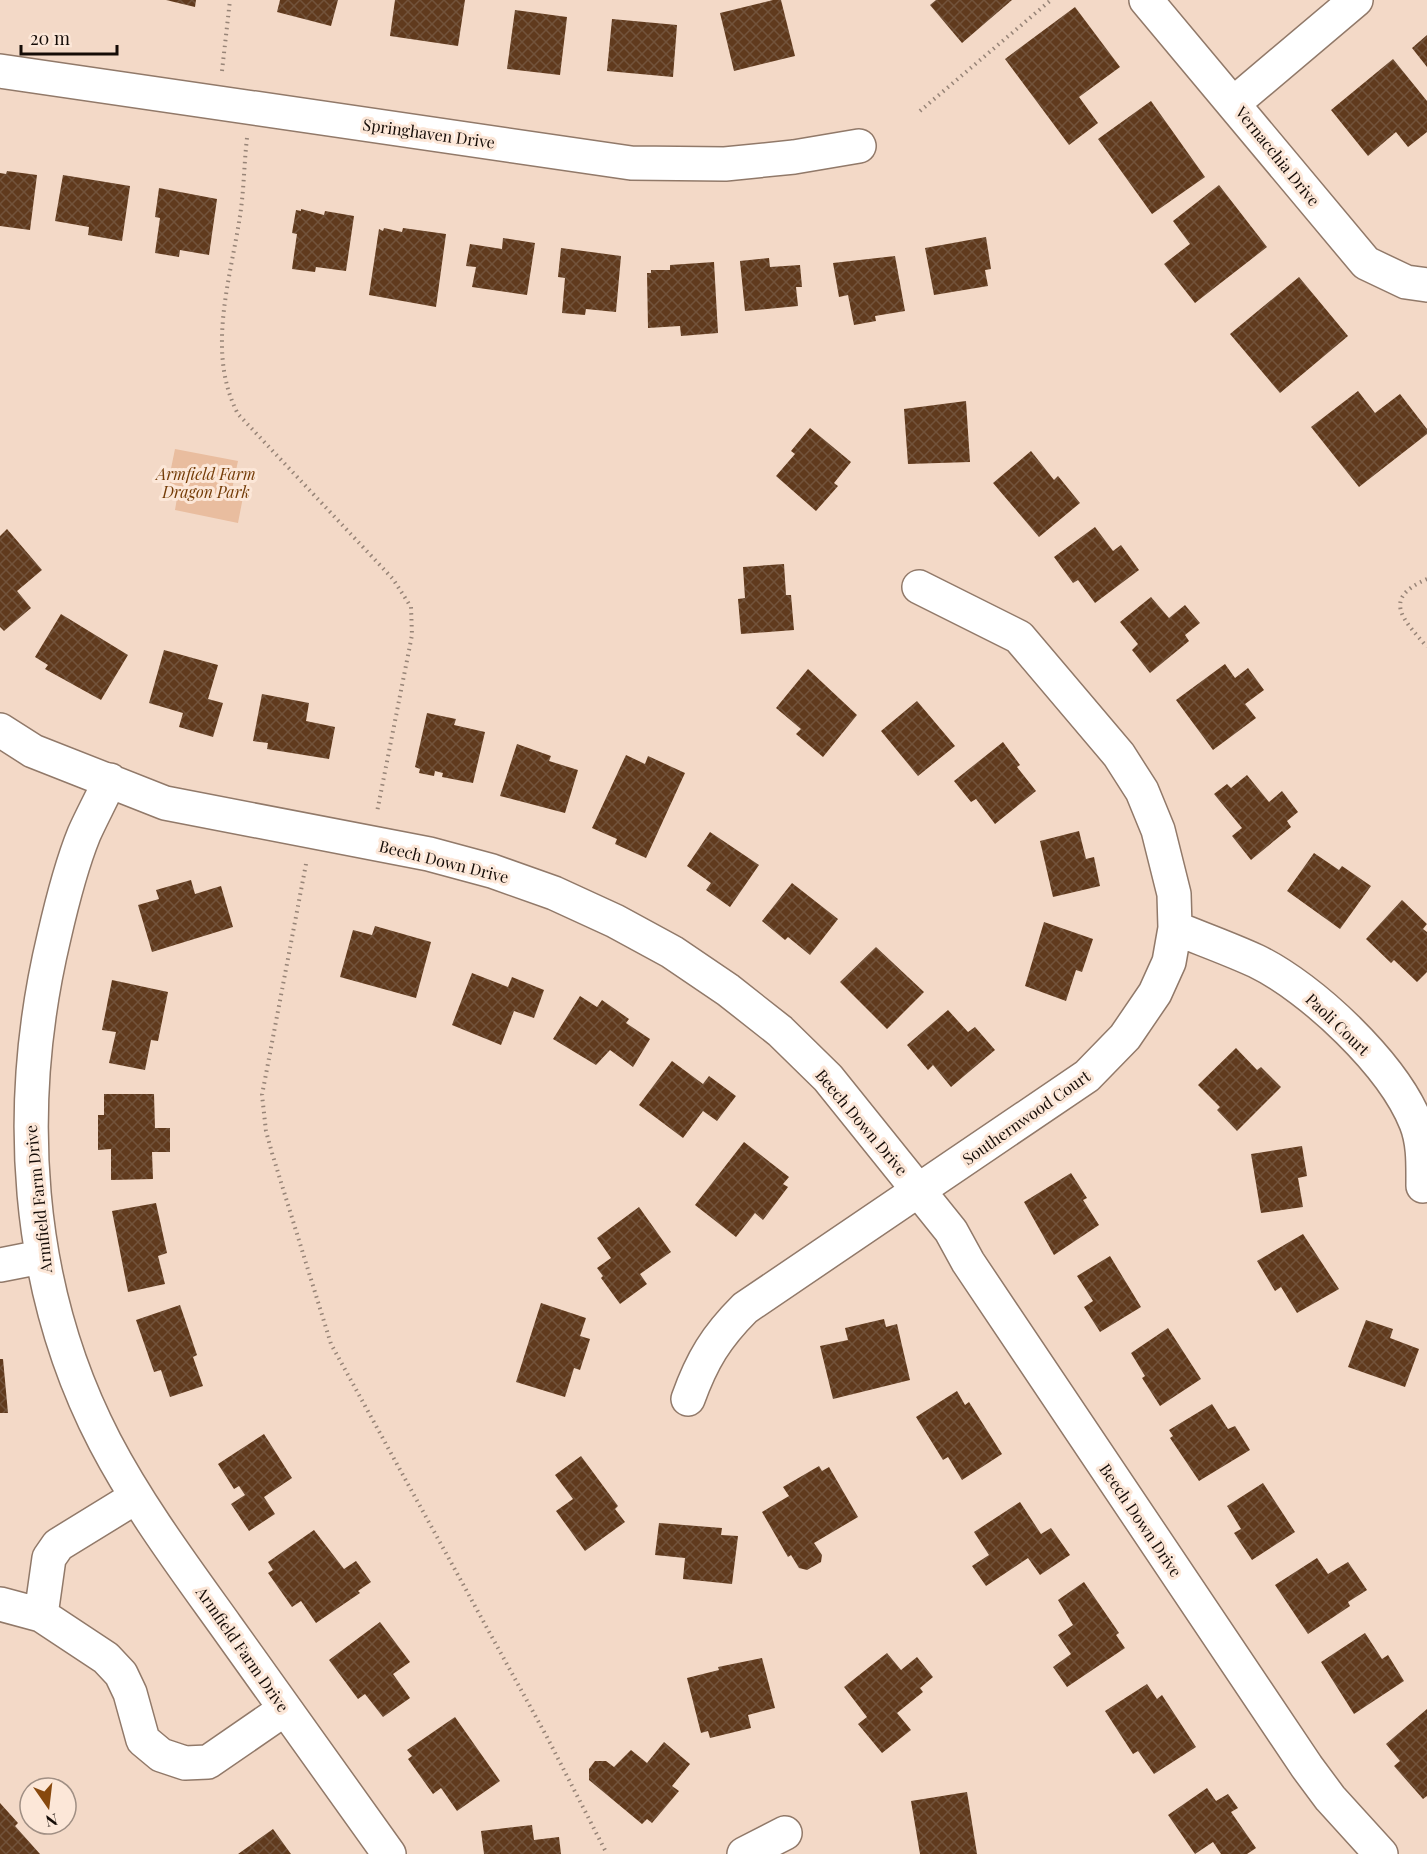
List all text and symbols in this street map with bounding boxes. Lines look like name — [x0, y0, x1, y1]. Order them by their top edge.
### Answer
scale bar — [21, 18, 117, 56]
text: 20 m — [30, 26, 70, 50]
street label: Vernacchia Drive — [1231, 101, 1325, 210]
street label: Springhaven Drive — [362, 113, 496, 153]
park label: Armfield Farm Dragon Park — [154, 463, 256, 502]
street label: Beech Down Drive — [377, 835, 511, 887]
street label: Paoli Court — [1302, 988, 1375, 1060]
street label: Beech Down Drive — [811, 1064, 913, 1180]
street label: Southernwood Court — [958, 1065, 1094, 1169]
street label: Armfield Farm Drive — [20, 1124, 56, 1275]
street label: Beech Down Drive — [1095, 1459, 1187, 1581]
street label: Armfield Farm Drive — [191, 1581, 294, 1716]
north arrow — [18, 1776, 78, 1836]
text: N — [43, 1809, 60, 1833]

